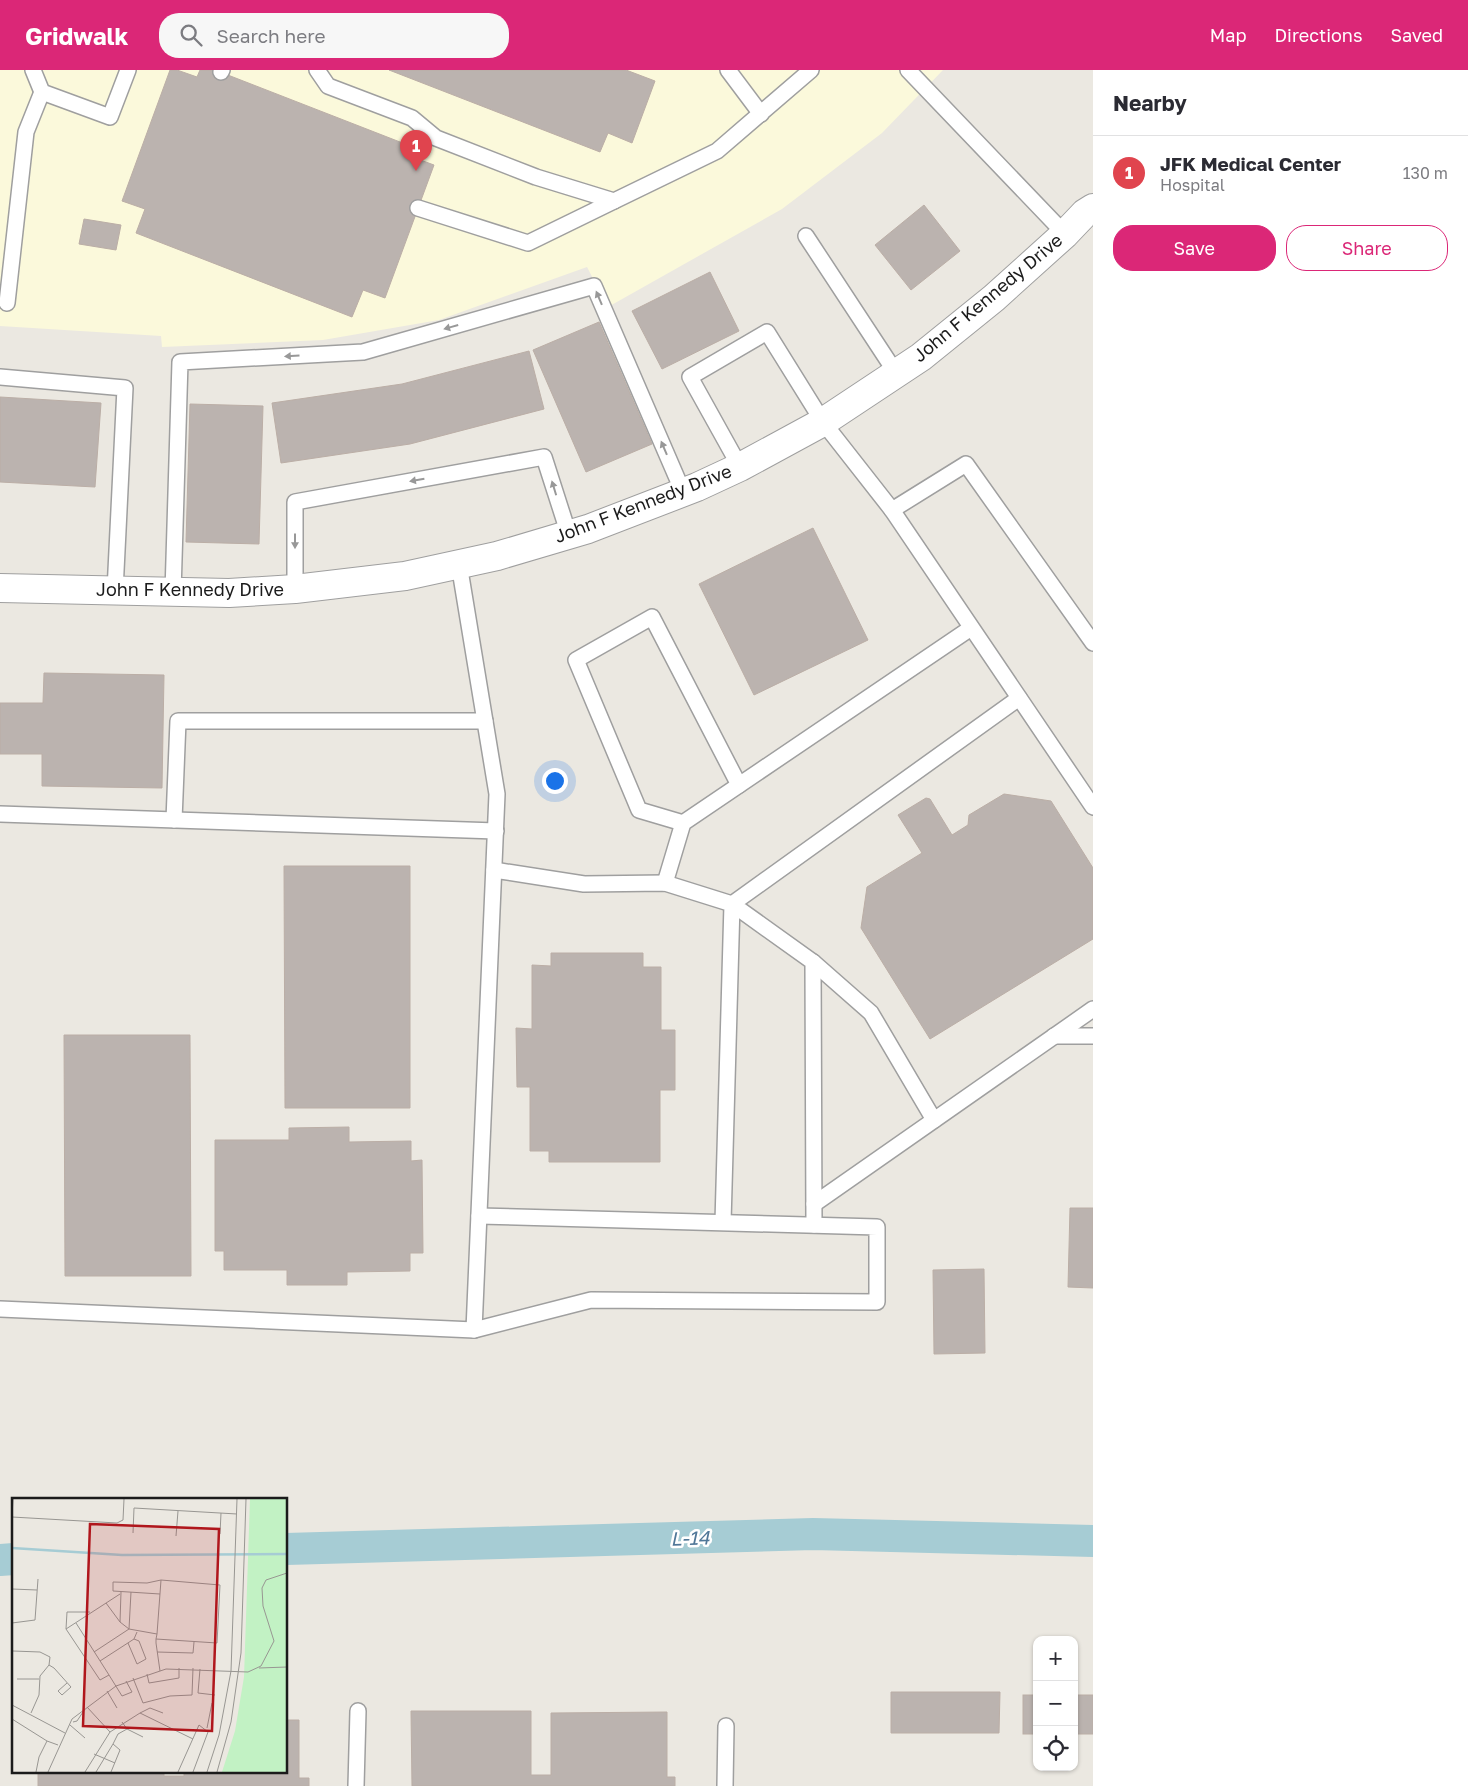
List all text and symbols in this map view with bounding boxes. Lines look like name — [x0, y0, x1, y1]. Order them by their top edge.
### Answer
search box — [159, 13, 509, 58]
text: Gridwalk — [25, 21, 129, 50]
icon: search — [177, 21, 205, 49]
text: Search here — [217, 24, 325, 47]
text: Map — [1210, 24, 1246, 46]
text: Directions — [1274, 24, 1362, 46]
text: Saved — [1390, 24, 1443, 46]
text: Nearby — [1113, 90, 1187, 116]
pin: 1 — [400, 130, 432, 171]
text: JFK Medical Center — [1160, 152, 1341, 175]
text: 1 — [1125, 163, 1133, 183]
text: 130 m — [1403, 163, 1448, 183]
text: Hospital — [1160, 175, 1225, 195]
button: Save — [1113, 225, 1276, 271]
button: Share — [1286, 225, 1448, 271]
street label: John F Kennedy Drive — [908, 228, 1066, 366]
one-way arrow — [595, 291, 603, 305]
one-way arrow — [443, 324, 458, 332]
one-way arrow — [283, 352, 299, 360]
one-way arrow — [659, 441, 667, 455]
street label: John F Kennedy Drive — [551, 459, 734, 547]
one-way arrow — [409, 476, 424, 484]
one-way arrow — [550, 480, 558, 495]
one-way arrow — [291, 533, 299, 549]
street label: John F Kennedy Drive — [96, 578, 284, 600]
your location — [542, 768, 568, 794]
inset map — [12, 1498, 288, 1774]
water label: L-14 — [670, 1525, 711, 1550]
map controls — [1033, 1636, 1078, 1771]
button: + — [1033, 1636, 1078, 1681]
button: − — [1033, 1681, 1078, 1726]
button: locate — [1033, 1726, 1078, 1771]

